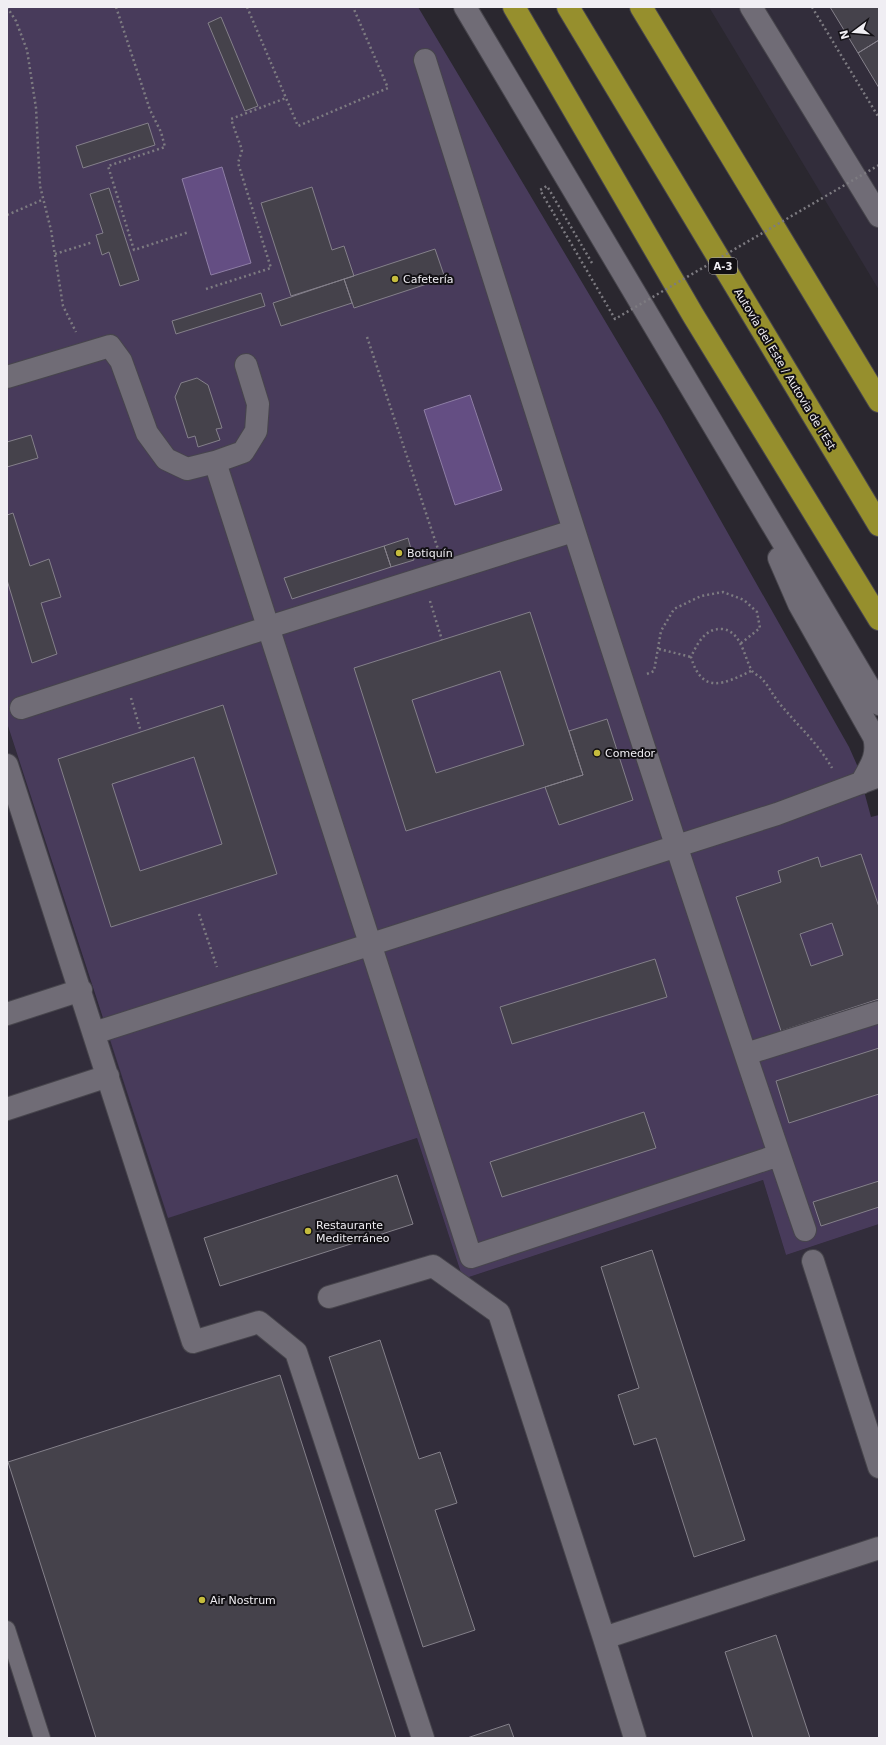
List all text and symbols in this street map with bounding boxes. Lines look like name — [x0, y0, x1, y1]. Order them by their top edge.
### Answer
north arrow — [834, 12, 874, 52]
text: N — [837, 28, 852, 41]
road number: A-3 — [709, 258, 737, 274]
place label: Cafetería — [403, 273, 453, 286]
marker: Cafetería — [390, 274, 400, 284]
street label: Autovía del Este / Autovia de l'Est — [731, 286, 838, 453]
place label: Botiquín — [407, 547, 453, 560]
marker: Botiquín — [394, 548, 404, 558]
place label: Comedor — [605, 747, 656, 760]
marker: Comedor — [592, 748, 602, 758]
place label: Restaurante Mediterráneo — [316, 1219, 390, 1245]
marker: Restaurante Mediterráneo — [303, 1226, 313, 1236]
place label: Air Nostrum — [210, 1594, 276, 1607]
marker: Air Nostrum — [197, 1595, 207, 1605]

